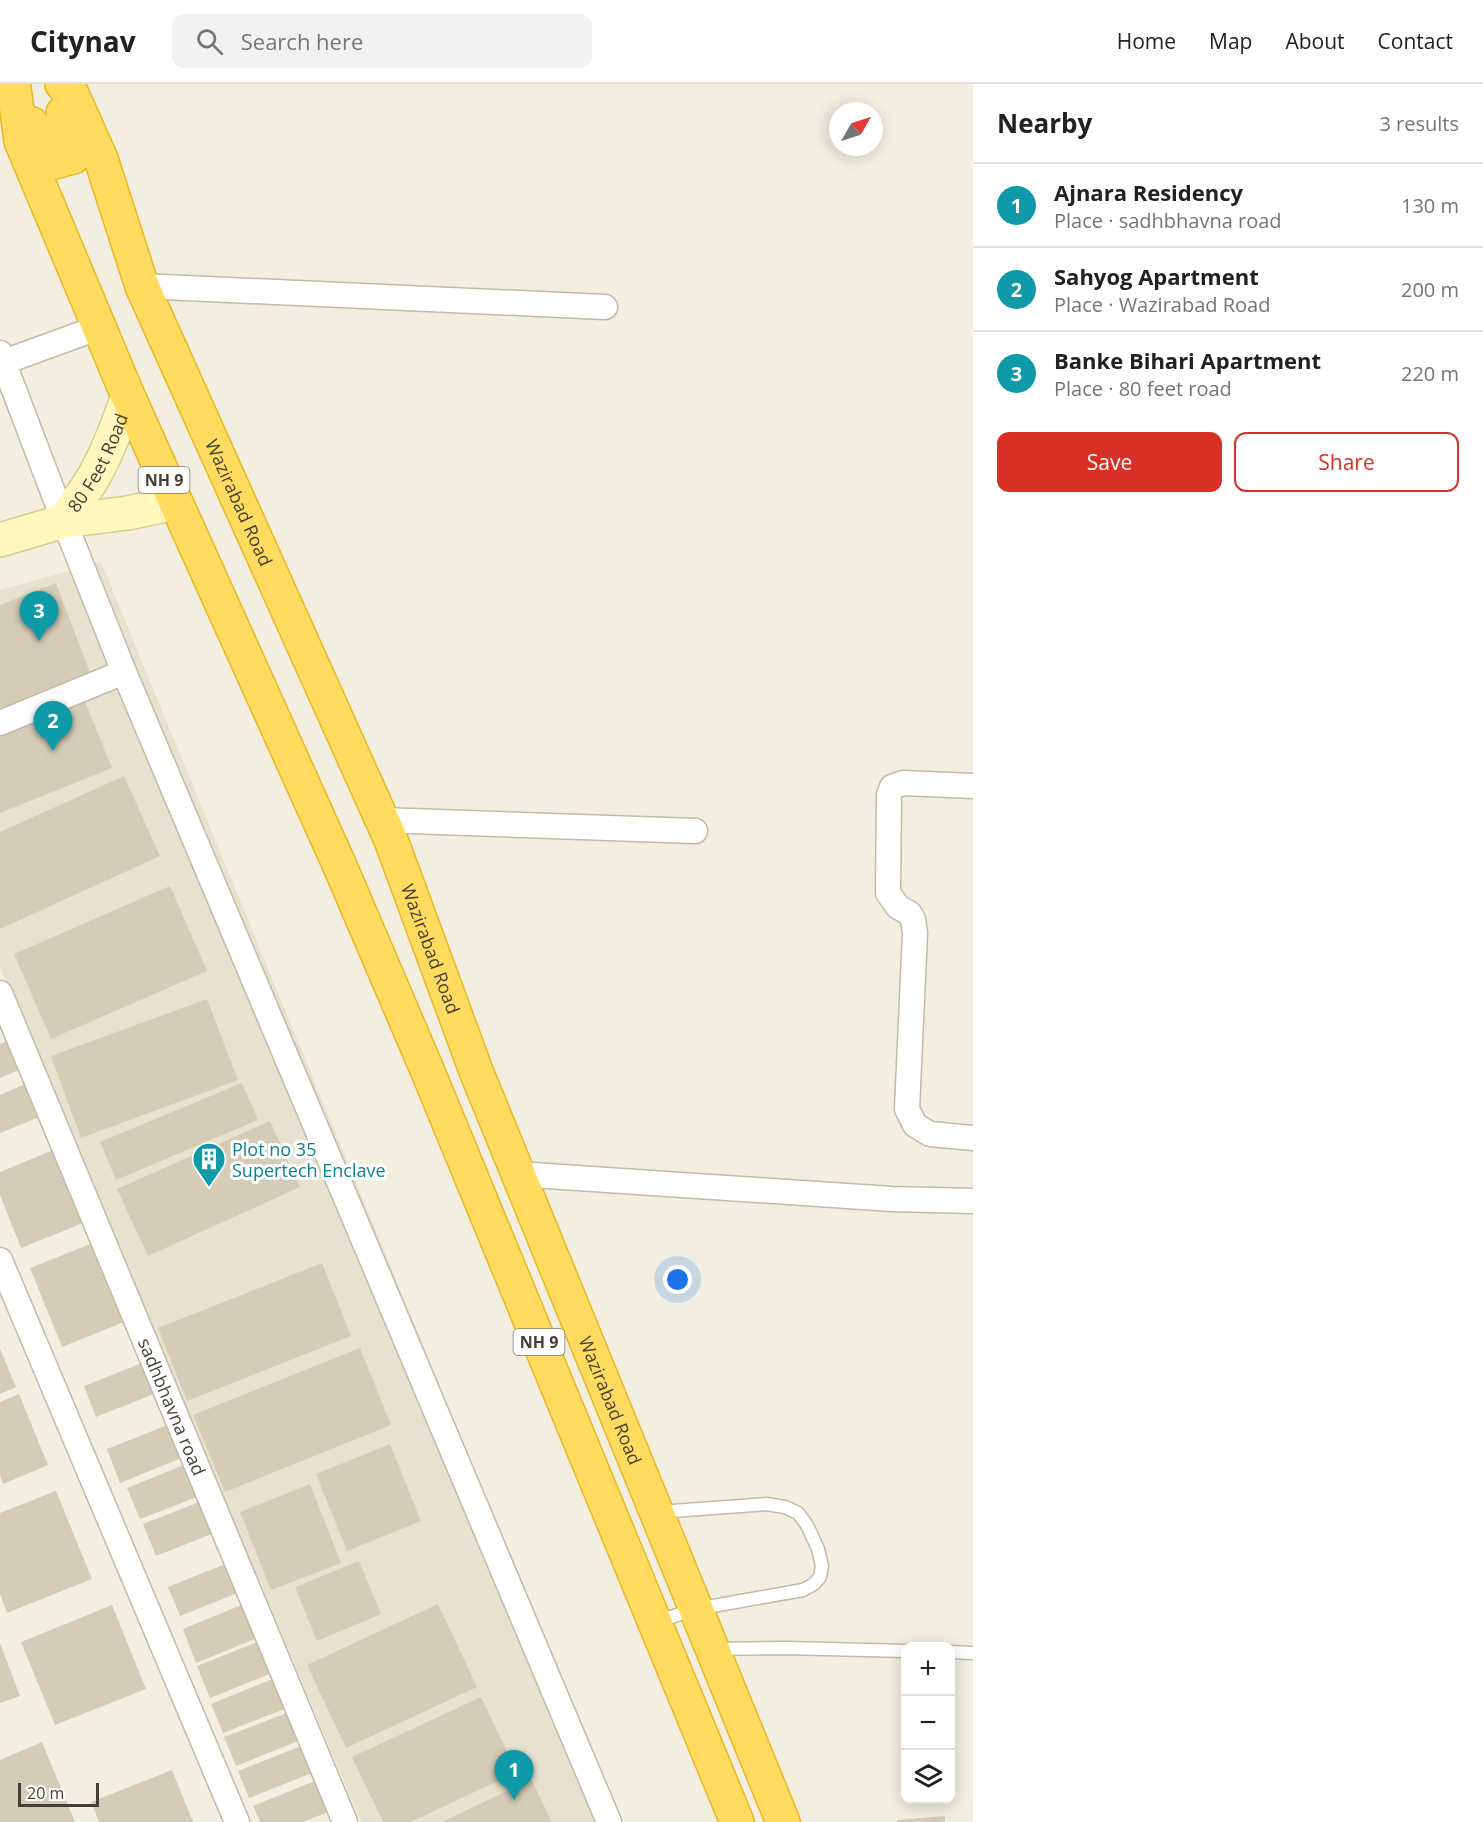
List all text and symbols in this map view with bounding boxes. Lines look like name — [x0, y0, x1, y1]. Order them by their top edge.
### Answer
search box — [172, 14, 592, 68]
text: Citynav — [30, 22, 136, 60]
icon: search — [193, 25, 226, 58]
text: Search here — [241, 26, 363, 56]
text: Home — [1117, 27, 1176, 55]
text: Map — [1209, 27, 1252, 55]
text: About — [1285, 27, 1345, 55]
text: Contact — [1378, 27, 1453, 55]
north arrow — [829, 102, 883, 156]
text: Nearby — [997, 105, 1092, 141]
text: 3 results — [1379, 110, 1459, 137]
text: Ajnara Residency — [1054, 177, 1243, 207]
text: 1 — [1011, 192, 1022, 219]
text: 130 m — [1401, 192, 1459, 219]
text: Place · sadhbhavna road — [1054, 207, 1282, 234]
text: Sahyog Apartment — [1054, 261, 1259, 291]
text: 2 — [1011, 276, 1022, 303]
text: 200 m — [1401, 276, 1459, 303]
text: Place · Wazirabad Road — [1054, 291, 1270, 318]
text: Banke Bihari Apartment — [1054, 345, 1321, 375]
text: 3 — [1011, 360, 1022, 387]
text: 220 m — [1401, 360, 1459, 387]
text: Place · 80 feet road — [1054, 375, 1232, 402]
street label: 80 Feet Road — [62, 410, 133, 517]
button: Save — [997, 432, 1222, 492]
button: Share — [1234, 432, 1459, 492]
street label: Wazirabad Road — [200, 435, 278, 570]
road number: NH 9 — [138, 467, 190, 493]
pin: 3 — [20, 592, 58, 641]
pin: 2 — [34, 702, 72, 751]
street label: Wazirabad Road — [396, 880, 466, 1017]
place label: Plot no 35 Supertech Enclave — [232, 1137, 386, 1182]
building icon: Plot no 35 Supertech Enclave — [191, 1141, 227, 1188]
your location — [663, 1265, 692, 1294]
road number: NH 9 — [514, 1329, 564, 1355]
street label: Wazirabad Road — [574, 1332, 648, 1468]
street label: sadhbhavna road — [133, 1334, 211, 1479]
map controls — [901, 1642, 955, 1804]
button: + — [901, 1642, 955, 1696]
button: − — [901, 1696, 955, 1750]
pin: 1 — [494, 1750, 534, 1800]
button: layers — [901, 1750, 955, 1804]
scale bar — [18, 1780, 99, 1808]
text: 20 m — [27, 1782, 64, 1804]

